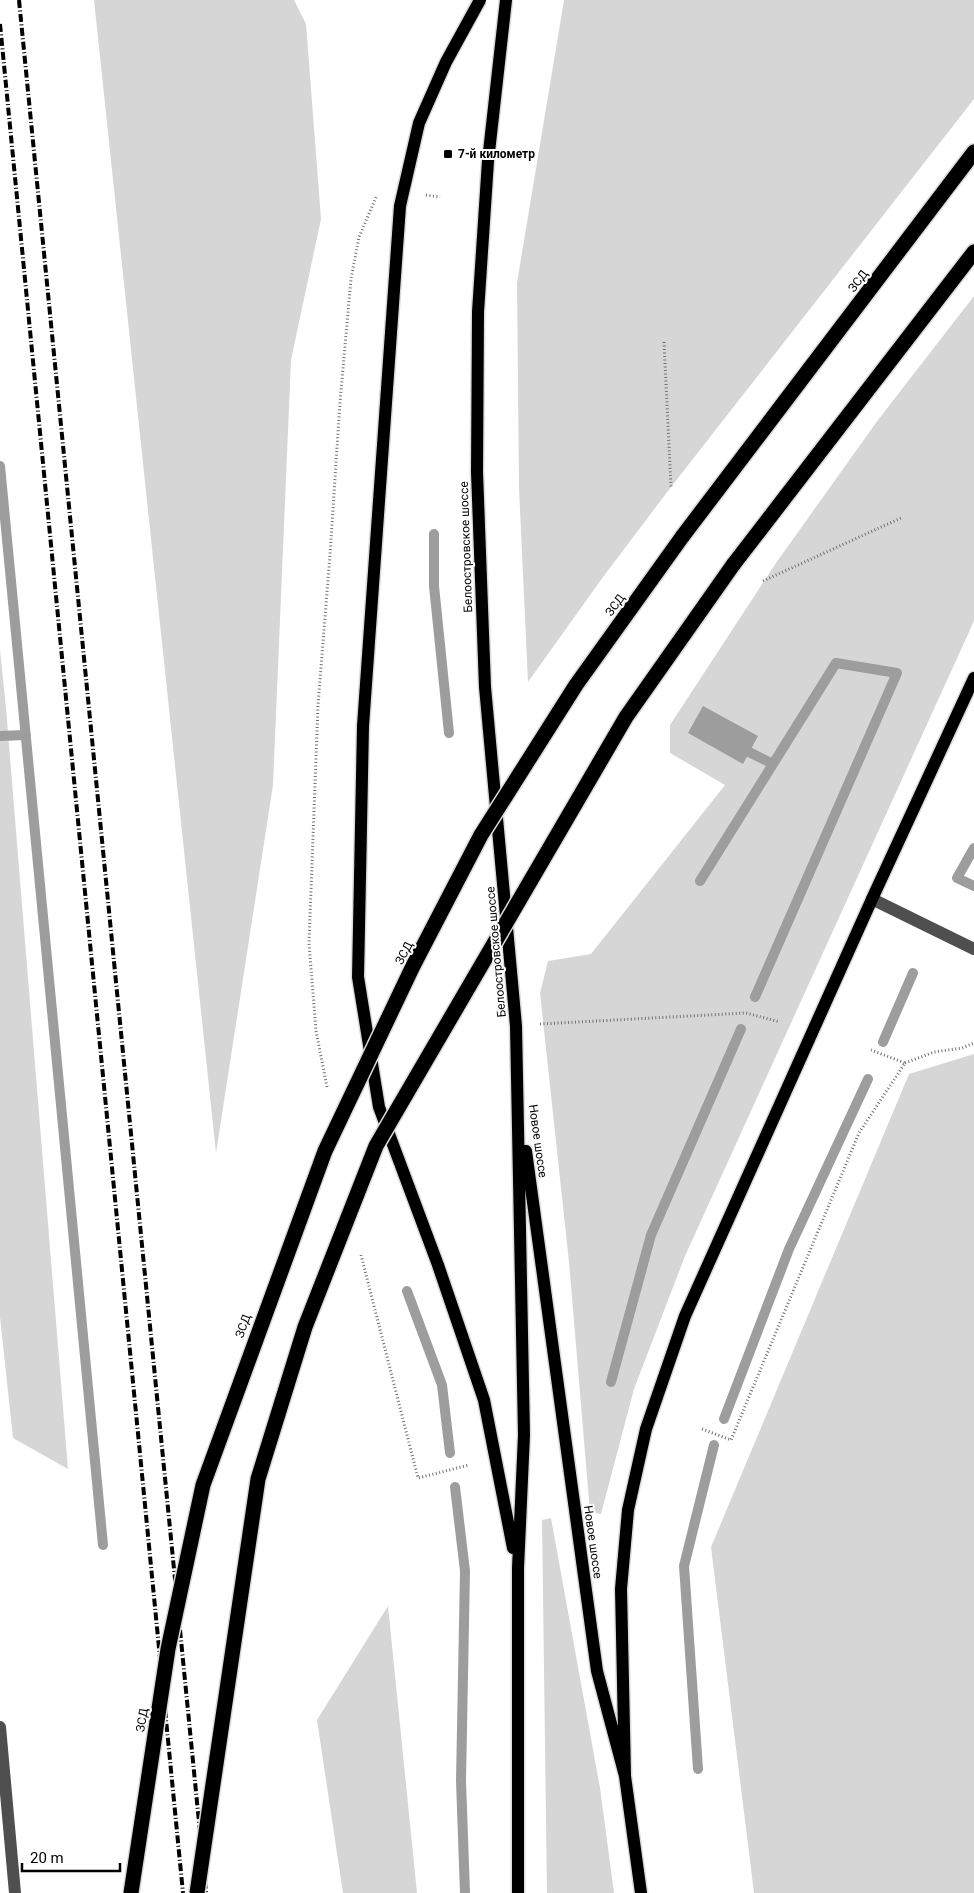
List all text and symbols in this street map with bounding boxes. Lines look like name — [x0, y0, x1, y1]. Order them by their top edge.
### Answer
place label: 7-й километр — [458, 147, 535, 161]
marker: 7-й километр — [442, 148, 454, 160]
street label: ЗСД — [845, 267, 871, 295]
street label: Белоостровское шоссе — [457, 481, 475, 613]
street label: ЗСД — [602, 591, 628, 619]
street label: Белоостровское шоссе — [483, 886, 509, 1018]
street label: ЗСД — [392, 939, 416, 967]
street label: Новое шоссе — [526, 1103, 550, 1179]
street label: ЗСД — [232, 1312, 254, 1340]
street label: Новое шоссе — [581, 1504, 605, 1580]
street label: ЗСД — [133, 1707, 151, 1733]
scale bar — [22, 1840, 120, 1872]
text: 20 m — [30, 1849, 64, 1867]

